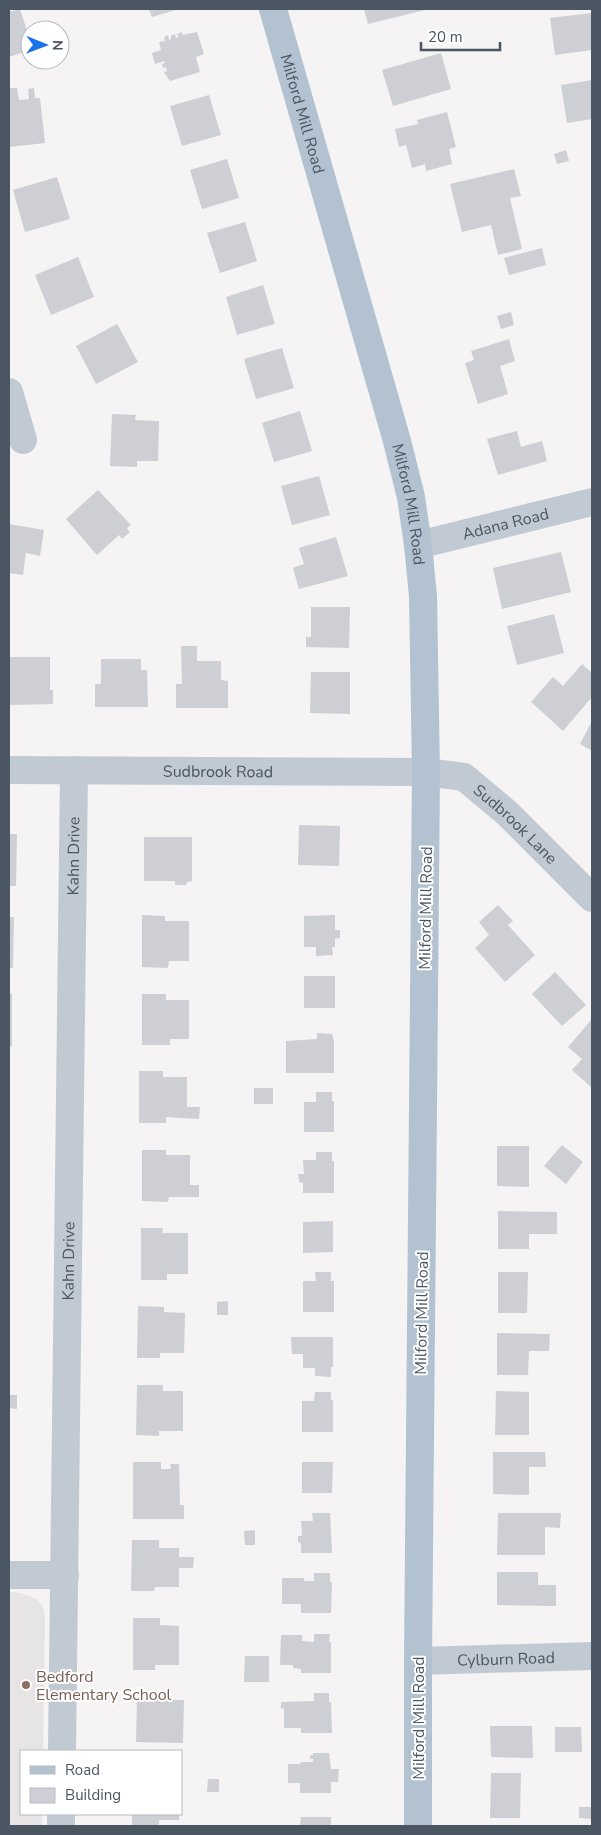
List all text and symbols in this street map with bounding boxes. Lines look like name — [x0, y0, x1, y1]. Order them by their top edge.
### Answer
north arrow — [20, 20, 70, 70]
scale bar — [421, 20, 500, 52]
text: 20 m — [428, 27, 463, 47]
text: N — [48, 40, 67, 51]
street label: Milford Mill Road — [275, 52, 330, 176]
street label: Milford Mill Road — [386, 441, 430, 566]
street label: Adana Road — [460, 503, 551, 546]
street label: Sudbrook Road — [163, 761, 273, 783]
street label: Sudbrook Lane — [468, 779, 562, 869]
street label: Kahn Drive — [62, 817, 85, 896]
street label: Milford Mill Road — [414, 846, 438, 970]
street label: Kahn Drive — [58, 1222, 80, 1301]
street label: Milford Mill Road — [410, 1251, 434, 1375]
street label: Cylburn Road — [457, 1647, 555, 1672]
street label: Milford Mill Road — [408, 1656, 430, 1780]
place label: Bedford Elementary School — [36, 1666, 172, 1706]
marker: Bedford Elementary School — [20, 1679, 32, 1691]
legend — [20, 1750, 182, 1815]
text: Road — [65, 1760, 100, 1780]
text: Building — [65, 1785, 121, 1805]

